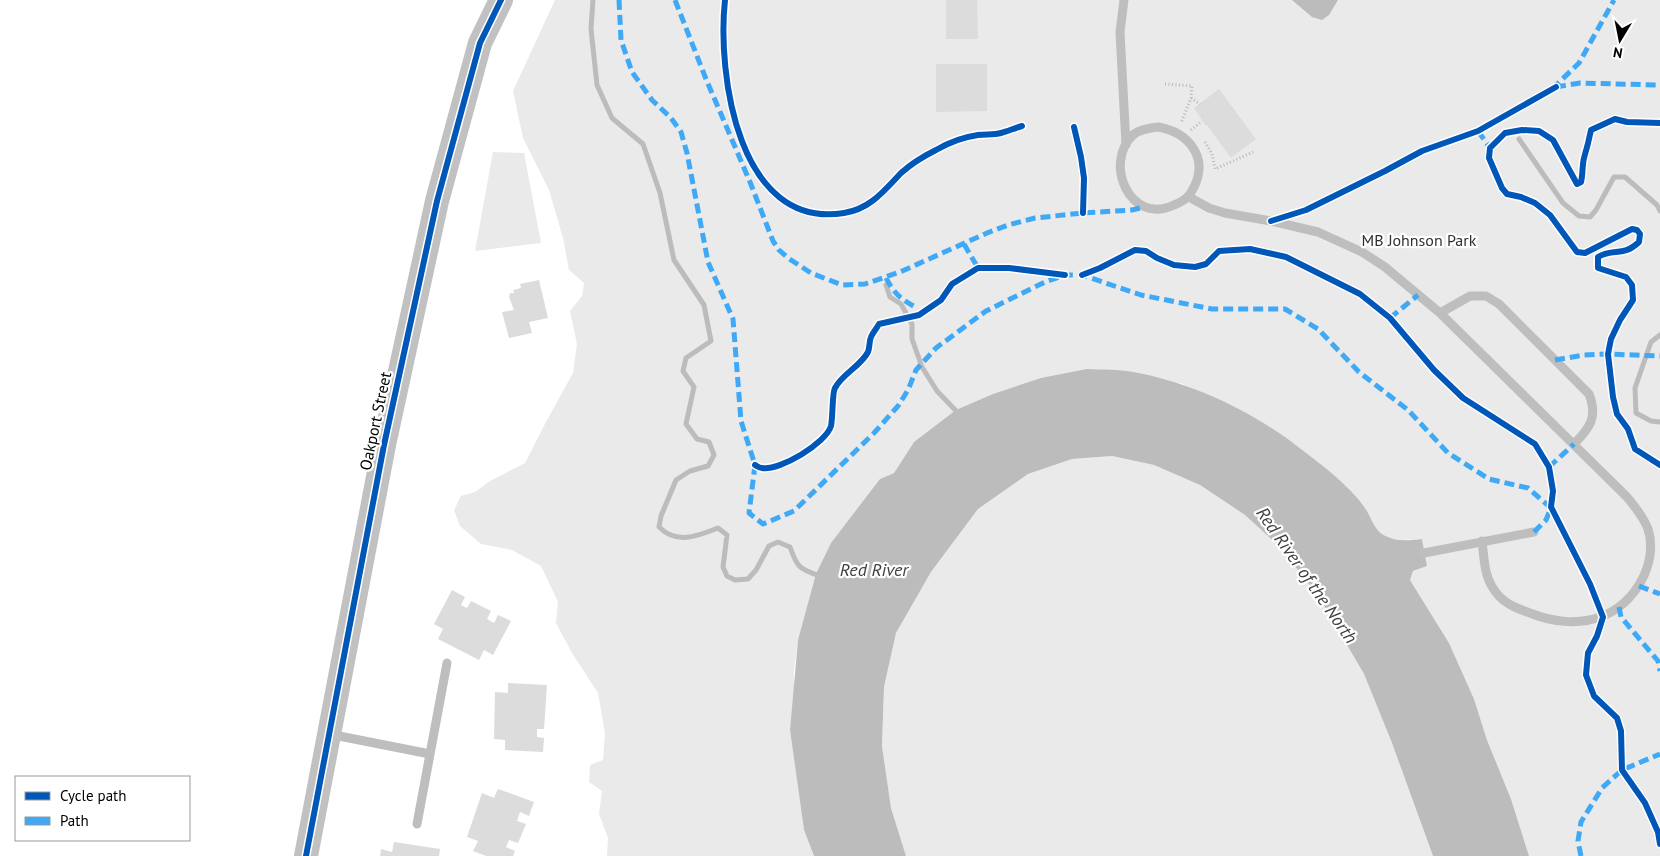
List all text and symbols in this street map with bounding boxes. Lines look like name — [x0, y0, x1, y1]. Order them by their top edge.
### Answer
north arrow — [1595, 15, 1645, 65]
text: N — [1612, 43, 1624, 62]
park label: MB Johnson Park — [1362, 230, 1477, 250]
street label: Oakport Street — [355, 369, 395, 472]
water label: Red River of the North — [1251, 502, 1363, 648]
water label: Red River — [840, 558, 909, 581]
legend — [15, 776, 190, 841]
text: Cycle path — [60, 786, 126, 805]
text: Path — [60, 811, 89, 830]

